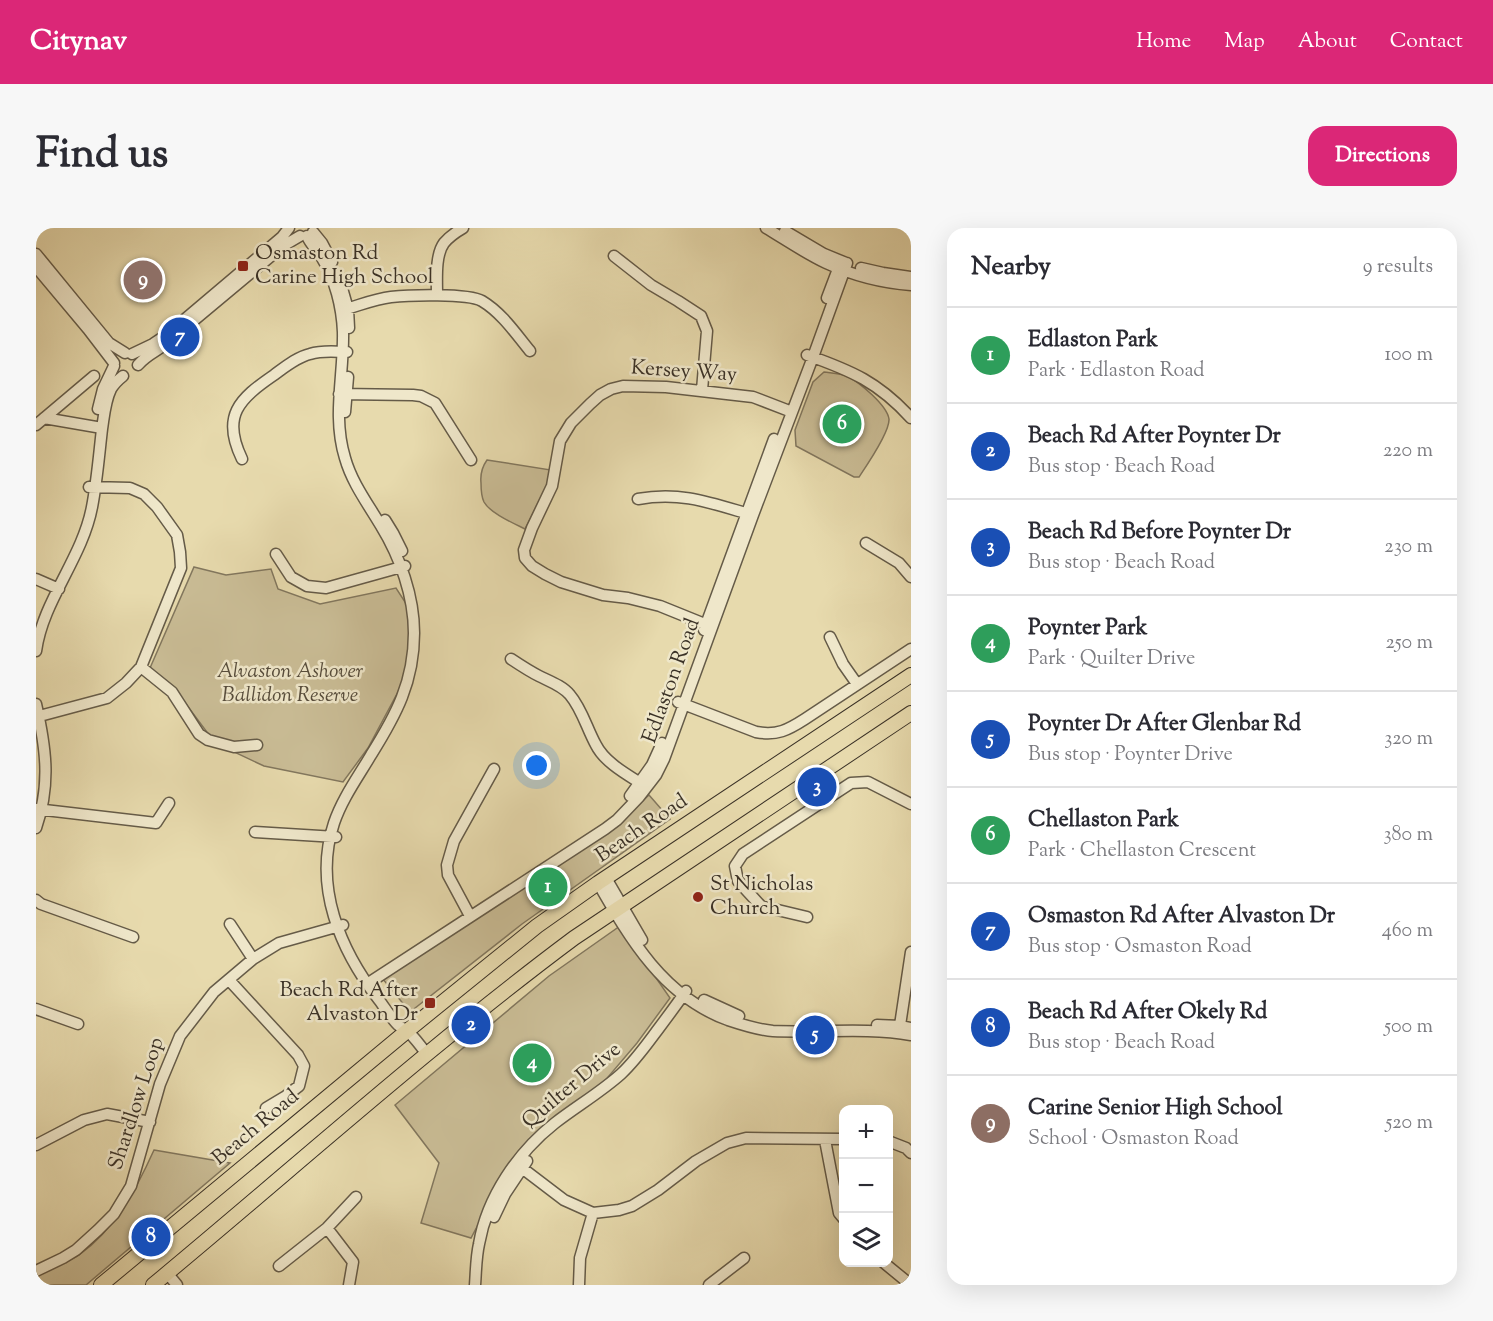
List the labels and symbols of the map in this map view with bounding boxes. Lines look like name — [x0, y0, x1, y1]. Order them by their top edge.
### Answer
place label: Osmaston Rd Carine High School — [255, 239, 434, 293]
pin: 9 — [124, 257, 162, 302]
marker: Osmaston Rd Carine High School — [236, 259, 250, 273]
pin: 7 — [160, 314, 200, 360]
street label: Kersey Way — [630, 353, 739, 391]
pin: 6 — [822, 402, 862, 446]
street label: Edlaston Road — [635, 614, 709, 748]
park label: Alvaston Ashover Ballidon Reserve — [217, 657, 364, 711]
your location — [522, 751, 551, 780]
pin: 3 — [798, 764, 836, 810]
street label: Beach Road — [590, 787, 694, 871]
pin: 1 — [528, 864, 568, 910]
place label: St Nicholas Church — [710, 870, 813, 924]
marker: St Nicholas Church — [691, 890, 705, 904]
place label: Beach Rd After Alvaston Dr — [279, 976, 418, 1030]
marker: Beach Rd After Alvaston Dr — [423, 996, 437, 1010]
pin: 2 — [452, 1002, 490, 1048]
pin: 5 — [796, 1012, 834, 1058]
street label: Shardlow Loop — [101, 1034, 173, 1174]
street label: Quilter Drive — [516, 1036, 628, 1136]
pin: 4 — [512, 1040, 552, 1086]
street label: Beach Road — [206, 1082, 306, 1173]
pin: 8 — [132, 1214, 170, 1260]

